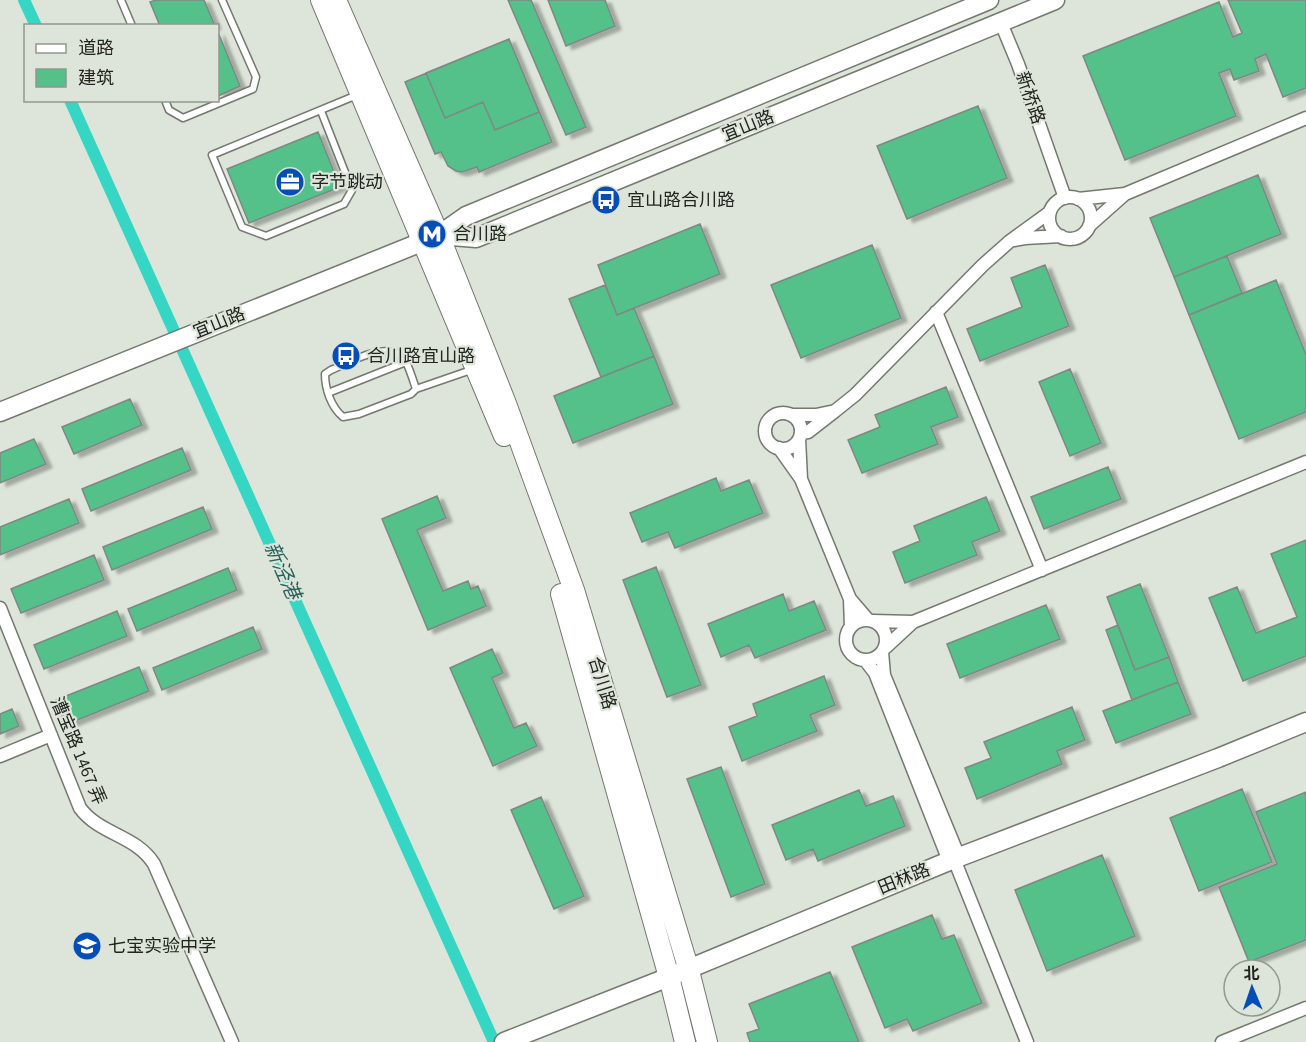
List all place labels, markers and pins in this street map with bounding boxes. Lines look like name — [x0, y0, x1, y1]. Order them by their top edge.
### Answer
office icon: 字节跳动 — [274, 166, 306, 198]
place label: 字节跳动 — [311, 170, 383, 195]
bus stop icon: 宜山路合川路 — [590, 184, 622, 216]
place label: 宜山路合川路 — [627, 188, 735, 213]
metro station icon: 合川路 — [416, 218, 448, 250]
place label: 合川路 — [453, 222, 507, 247]
bus stop icon: 合川路宜山路 — [330, 340, 362, 372]
place label: 合川路宜山路 — [367, 344, 475, 369]
school or university icon: 七宝实验中学 — [71, 930, 103, 962]
place label: 七宝实验中学 — [108, 934, 216, 959]

